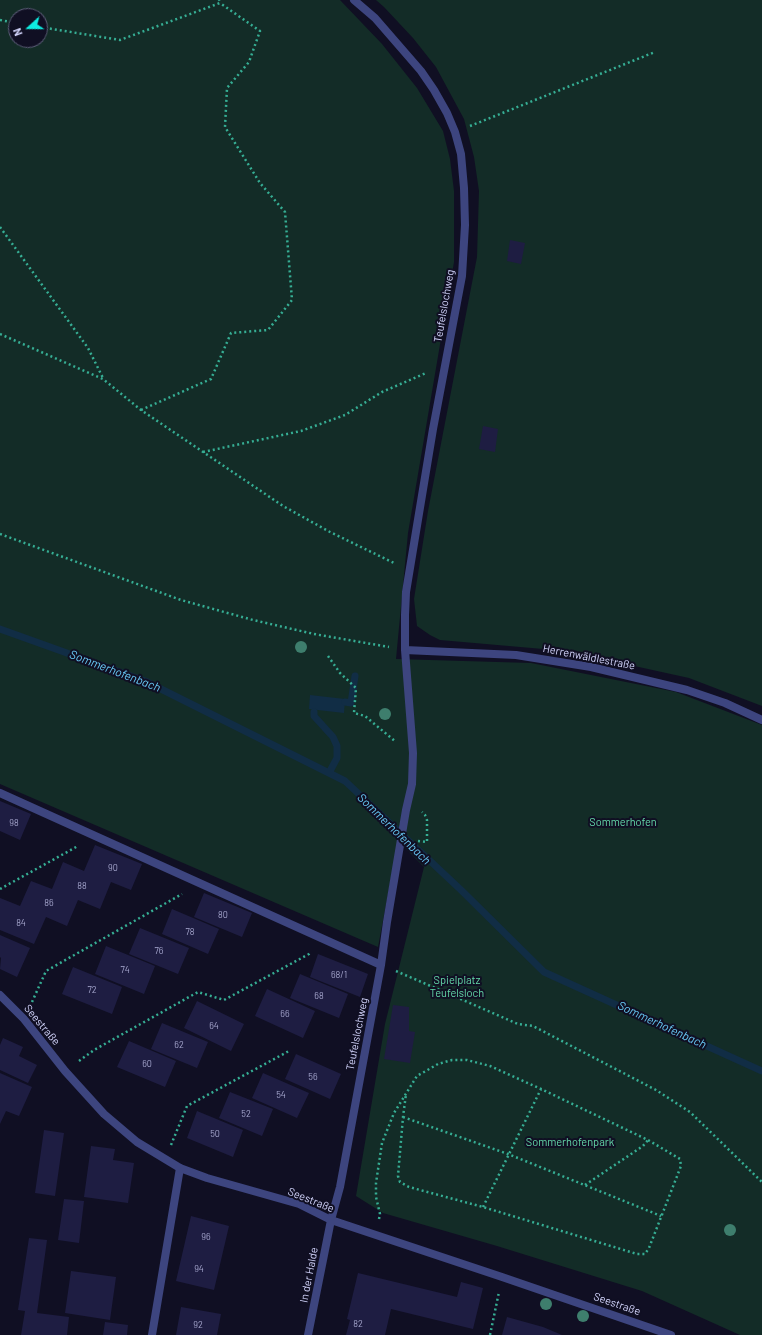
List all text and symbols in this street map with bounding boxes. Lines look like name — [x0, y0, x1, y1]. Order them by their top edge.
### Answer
north arrow — [8, 8, 48, 48]
text: N — [10, 26, 25, 38]
street label: Teufelslochweg — [431, 268, 457, 344]
street label: Herrenwäldlestraße — [542, 642, 636, 672]
water label: Sommerhofenbach — [67, 647, 163, 695]
water label: Sommerhofenbach — [354, 790, 434, 868]
park label: Sommerhofen — [589, 815, 657, 829]
house number: 98 — [9, 818, 19, 828]
house number: 90 — [108, 863, 118, 873]
house number: 88 — [77, 881, 87, 891]
house number: 86 — [44, 898, 54, 908]
house number: 80 — [218, 910, 228, 920]
house number: 84 — [16, 918, 26, 928]
house number: 78 — [186, 927, 194, 937]
house number: 76 — [155, 946, 163, 956]
house number: 74 — [120, 965, 130, 975]
house number: 68/1 — [331, 970, 347, 980]
park label: Spielplatz Teufelsloch — [430, 973, 484, 999]
house number: 72 — [87, 985, 97, 995]
house number: 68 — [314, 991, 324, 1001]
street label: Teufelslochweg — [343, 996, 371, 1072]
water label: Sommerhofenbach — [615, 998, 709, 1052]
street label: Seestraße — [21, 1002, 63, 1048]
house number: 66 — [280, 1009, 290, 1019]
house number: 64 — [209, 1021, 219, 1031]
house number: 62 — [174, 1040, 184, 1050]
house number: 60 — [142, 1059, 152, 1069]
house number: 56 — [308, 1072, 318, 1082]
house number: 54 — [276, 1090, 286, 1100]
house number: 52 — [241, 1109, 251, 1119]
house number: 50 — [210, 1129, 220, 1139]
park label: Sommerhofenpark — [526, 1135, 614, 1149]
street label: Seestraße — [286, 1185, 336, 1215]
house number: 96 — [201, 1232, 211, 1242]
street label: In der Halde — [297, 1246, 321, 1304]
house number: 94 — [194, 1264, 204, 1274]
street label: Seestraße — [592, 1290, 642, 1318]
house number: 82 — [353, 1319, 363, 1329]
house number: 92 — [193, 1320, 203, 1330]

